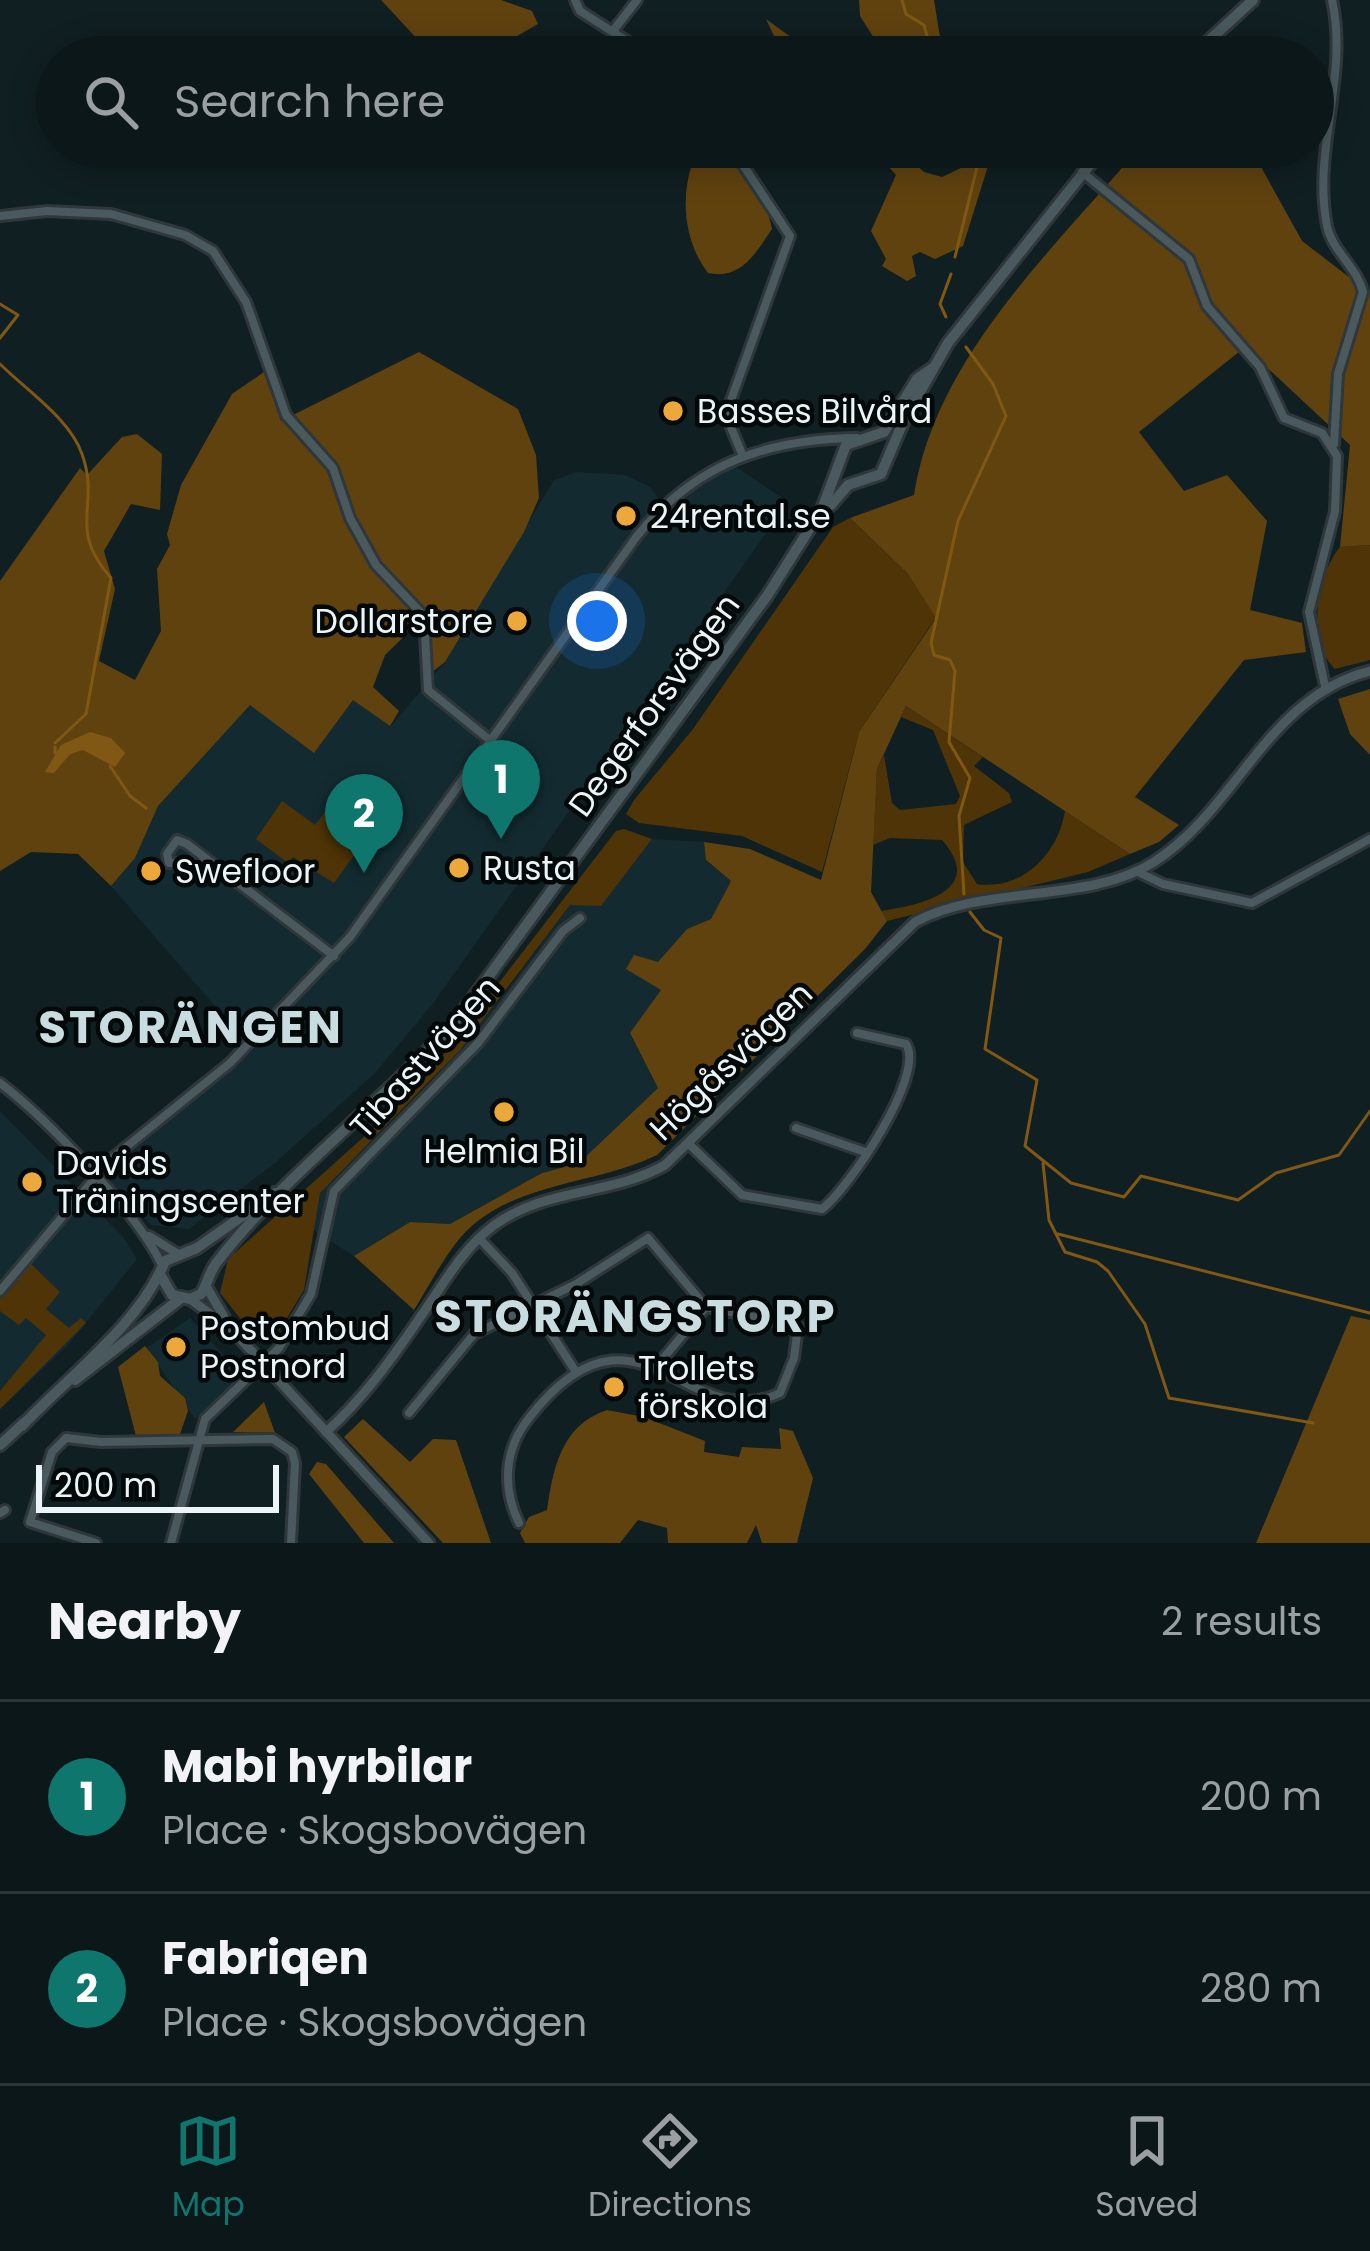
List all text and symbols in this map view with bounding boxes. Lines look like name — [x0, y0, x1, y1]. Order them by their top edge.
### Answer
search box — [36, 36, 1334, 168]
icon: search — [78, 69, 144, 135]
text: Search here — [174, 70, 445, 133]
place label: Basses Bilvård — [697, 388, 932, 435]
marker: Basses Bilvård — [660, 398, 686, 424]
place label: 24rental.se — [650, 493, 831, 540]
marker: 24rental.se — [613, 503, 639, 529]
street label: Degerforsvägen — [557, 584, 751, 826]
your location — [567, 591, 627, 651]
place label: Dollarstore — [315, 598, 493, 645]
marker: Dollarstore — [504, 608, 530, 634]
pin: 1 — [462, 740, 540, 839]
pin: 2 — [325, 774, 403, 873]
place label: Rusta — [483, 845, 576, 892]
place label: Swefloor — [175, 848, 315, 895]
marker: Rusta — [446, 855, 472, 881]
marker: Swefloor — [138, 858, 164, 884]
street label: Tibastvägen — [339, 965, 511, 1149]
street label: Högåsvägen — [639, 971, 823, 1151]
district label: STORÄNGEN — [38, 996, 344, 1059]
marker: Helmia Bil — [491, 1099, 517, 1125]
place label: Helmia Bil — [423, 1128, 585, 1175]
place label: Davids Träningscenter — [56, 1140, 305, 1225]
marker: Davids Träningscenter — [19, 1169, 45, 1195]
district label: STORÄNGSTORP — [434, 1285, 838, 1348]
place label: Postombud Postnord — [200, 1305, 390, 1390]
marker: Postombud Postnord — [163, 1334, 189, 1360]
place label: Trollets förskola — [638, 1345, 768, 1430]
marker: Trollets förskola — [601, 1374, 627, 1400]
scale bar — [36, 1459, 279, 1512]
text: 200 m — [54, 1462, 157, 1509]
text: Nearby — [48, 1585, 241, 1657]
text: 2 results — [1161, 1594, 1322, 1649]
text: Mabi hyrbilar — [162, 1735, 472, 1798]
text: 1 — [80, 1769, 94, 1824]
text: 200 m — [1200, 1769, 1322, 1824]
text: Place · Skogsbovägen — [162, 1803, 587, 1858]
text: Fabriqen — [162, 1927, 369, 1990]
text: 2 — [76, 1961, 98, 2016]
text: 280 m — [1200, 1961, 1322, 2016]
text: Place · Skogsbovägen — [162, 1995, 587, 2050]
tab: Map — [172, 2108, 245, 2230]
tab: Directions — [588, 2108, 752, 2230]
tab: Saved — [1095, 2108, 1198, 2230]

